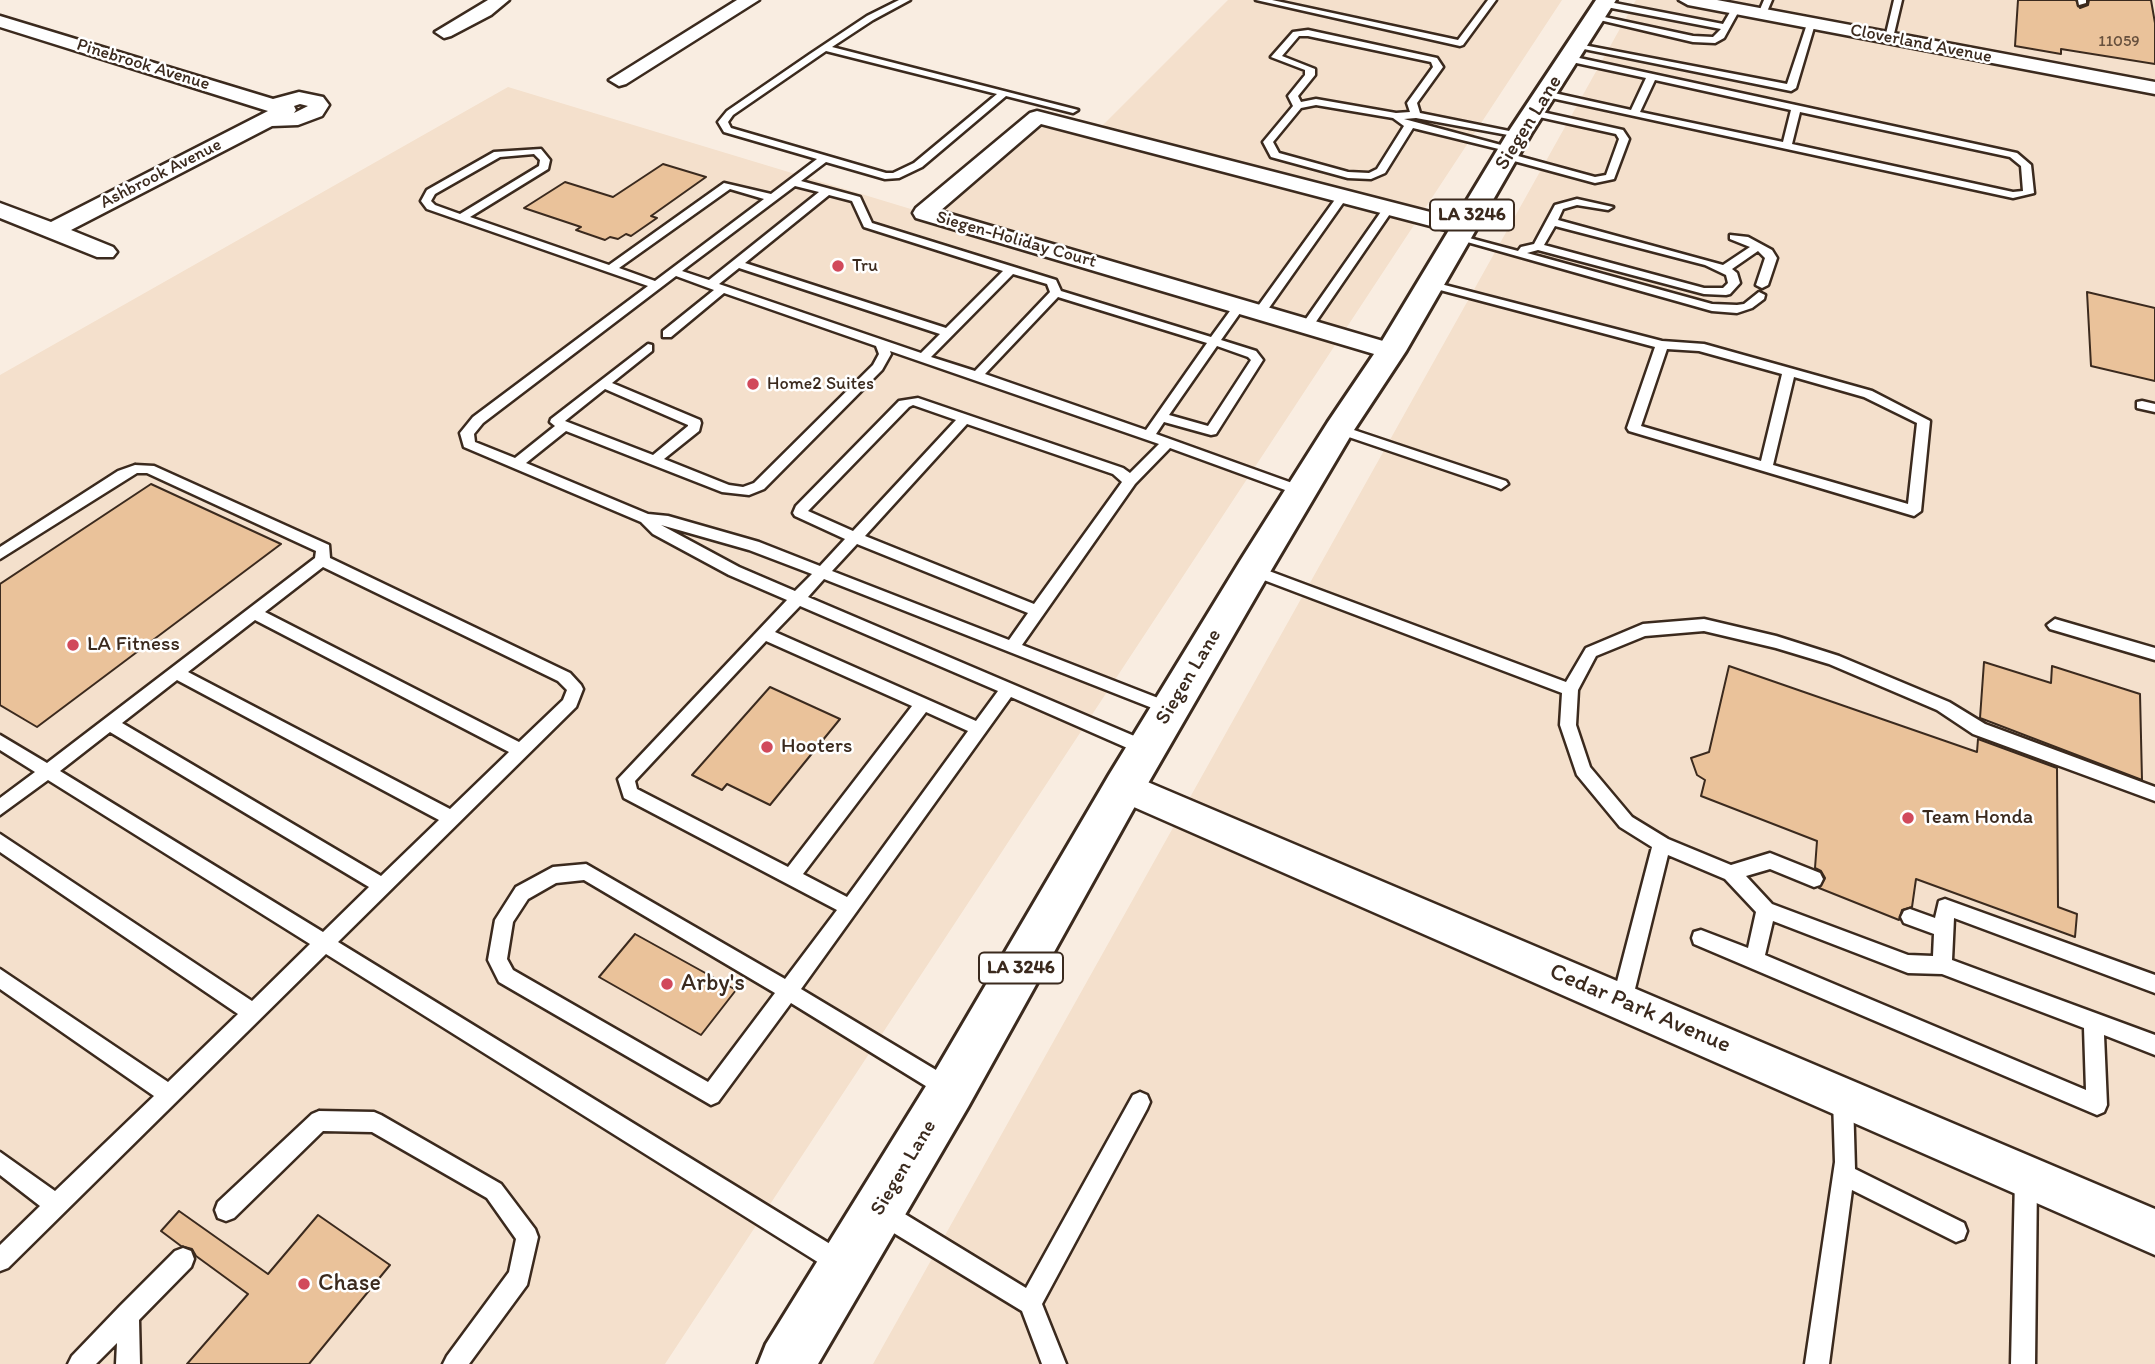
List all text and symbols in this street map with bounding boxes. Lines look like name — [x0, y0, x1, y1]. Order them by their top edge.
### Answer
street label: Cloverland Avenue — [1848, 20, 1994, 68]
house number: 11059 — [2098, 32, 2140, 52]
street label: Pinebrook Avenue — [74, 34, 212, 96]
street label: Siegen Lane — [1490, 71, 1568, 175]
street label: Ashbrook Avenue — [97, 134, 225, 214]
road number: LA 3246 — [1430, 200, 1514, 230]
street label: Siegen-Holiday Court — [933, 207, 1099, 273]
place label: Tru — [852, 255, 878, 277]
marker: Tru — [830, 258, 846, 274]
place label: Home2 Suites — [767, 373, 874, 395]
marker: Home2 Suites — [745, 376, 761, 392]
street label: Siegen Lane — [1151, 625, 1227, 729]
place label: LA Fitness — [87, 632, 180, 658]
marker: LA Fitness — [65, 637, 81, 653]
place label: Hooters — [781, 734, 852, 760]
marker: Hooters — [759, 739, 775, 755]
place label: Team Honda — [1922, 805, 2033, 831]
marker: Team Honda — [1900, 810, 1916, 826]
road number: LA 3246 — [979, 952, 1063, 984]
street label: Cedar Park Avenue — [1545, 958, 1735, 1060]
place label: Arby's — [681, 970, 745, 998]
marker: Arby's — [659, 976, 675, 992]
street label: Siegen Lane — [866, 1116, 942, 1220]
place label: Chase — [318, 1270, 381, 1298]
marker: Chase — [296, 1276, 312, 1292]

